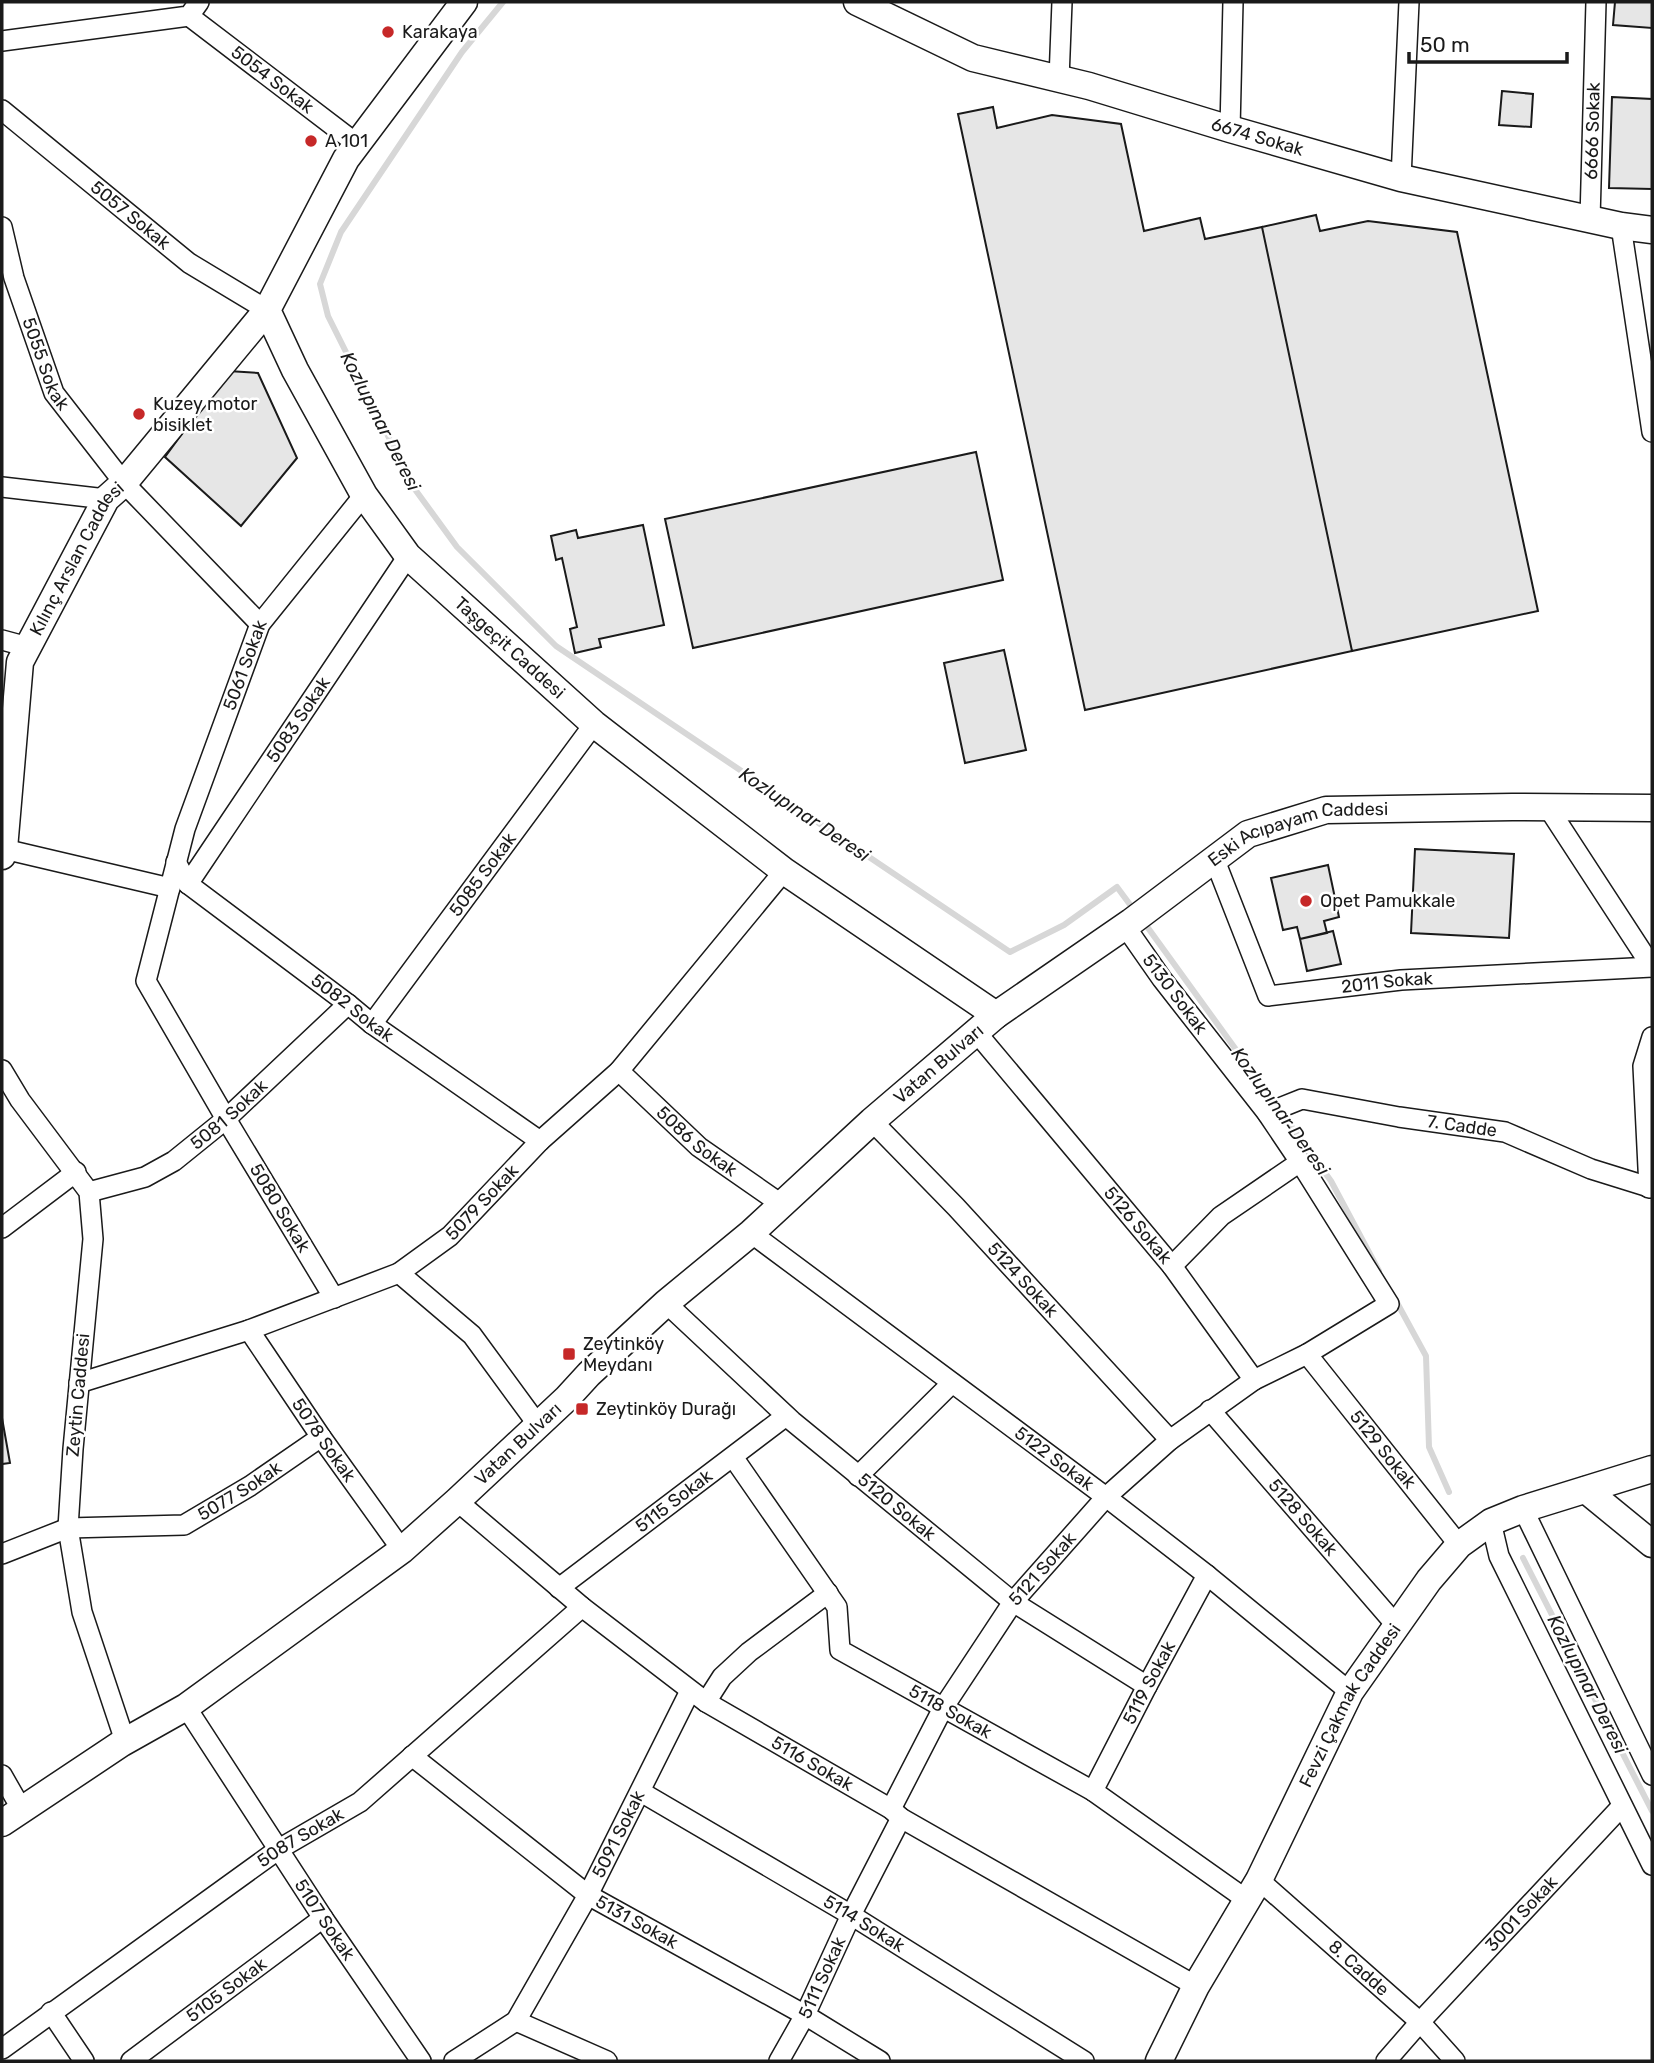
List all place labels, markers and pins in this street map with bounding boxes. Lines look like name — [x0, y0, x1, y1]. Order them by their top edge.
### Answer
place label: Karakaya — [402, 21, 478, 43]
marker: Karakaya — [380, 24, 396, 40]
place label: A 101 — [325, 130, 368, 152]
marker: A 101 — [303, 133, 319, 149]
place label: Kuzey motor bisiklet — [153, 393, 258, 436]
marker: Kuzey motor bisiklet — [131, 406, 147, 422]
place label: Opet Pamukkale — [1320, 890, 1455, 912]
marker: Opet Pamukkale — [1298, 893, 1314, 909]
place label: Zeytinköy Meydanı — [583, 1333, 664, 1376]
marker: Zeytinköy Meydanı — [561, 1346, 577, 1362]
place label: Zeytinköy Durağı — [596, 1398, 736, 1420]
marker: Zeytinköy Durağı — [574, 1401, 590, 1417]

